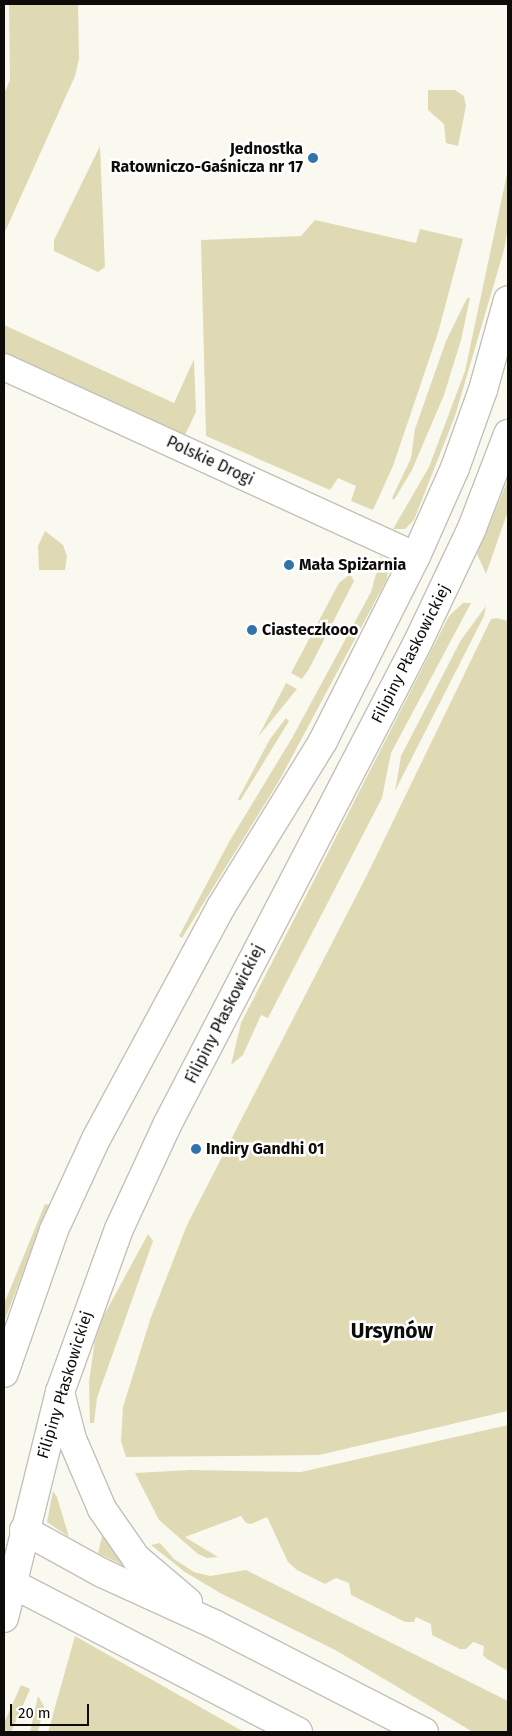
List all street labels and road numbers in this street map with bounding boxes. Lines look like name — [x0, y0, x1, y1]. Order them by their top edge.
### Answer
street label: Polskie Drogi — [163, 432, 257, 490]
street label: Filipiny Płaskowickiej — [368, 581, 454, 727]
street label: Filipiny Płaskowickiej — [182, 941, 268, 1087]
street label: Filipiny Płaskowickiej — [33, 1309, 97, 1461]

